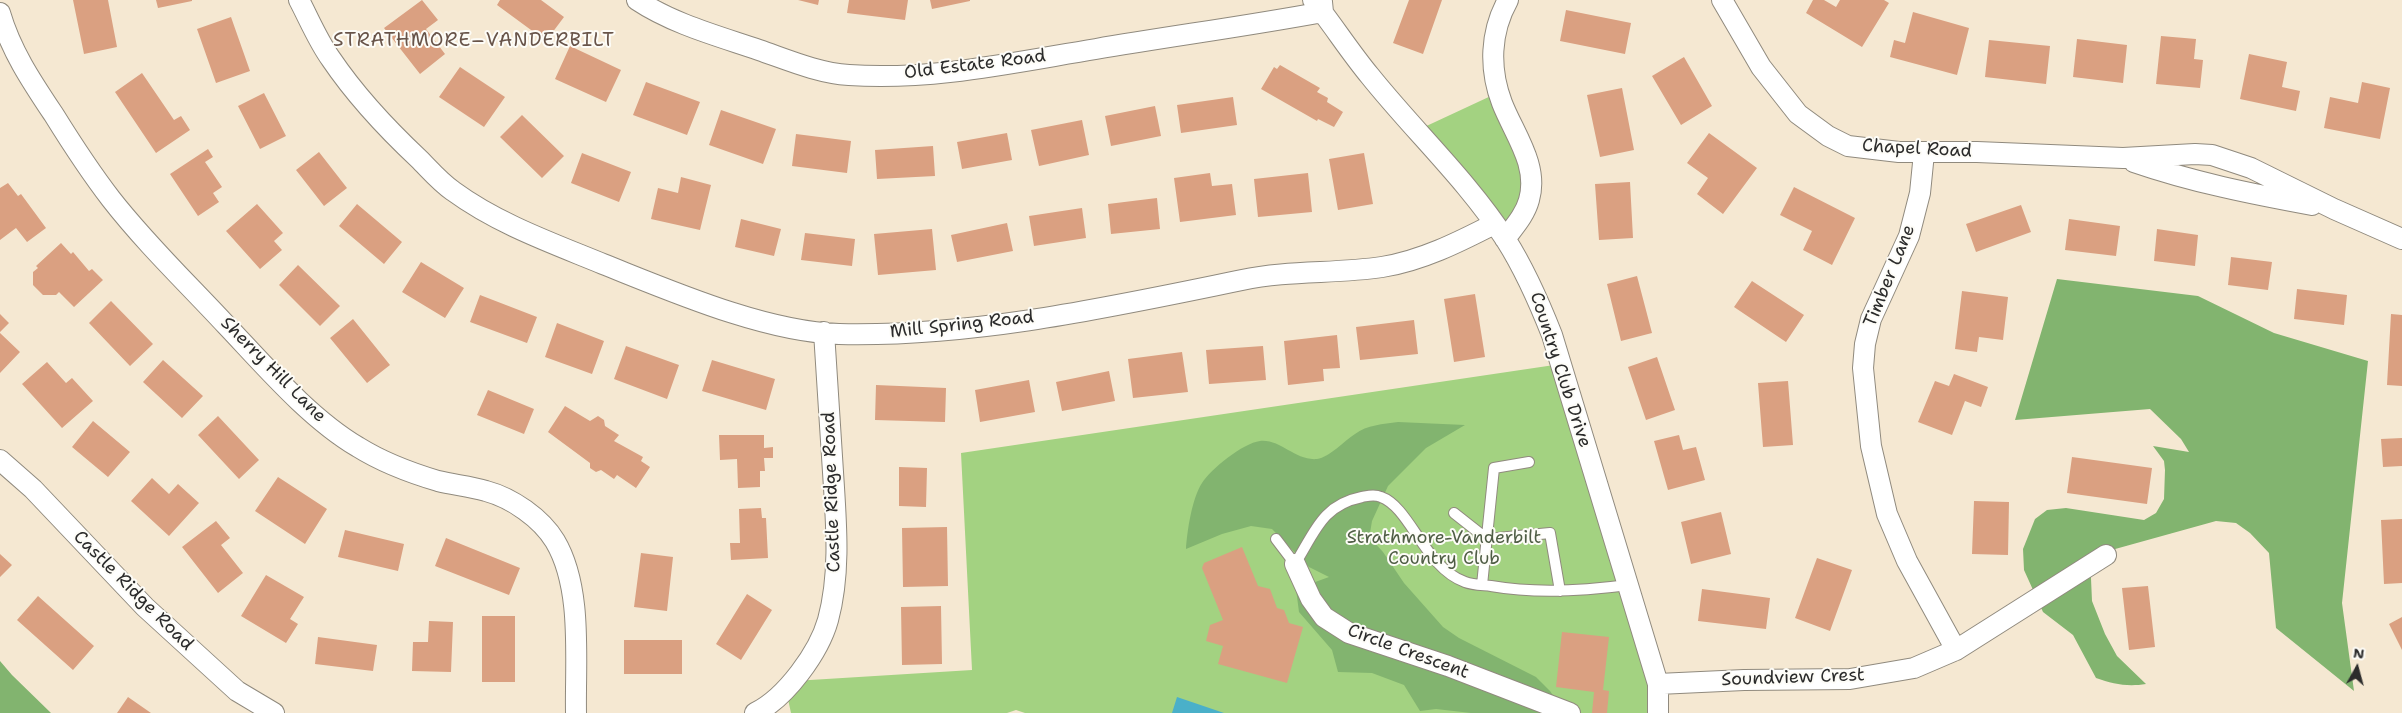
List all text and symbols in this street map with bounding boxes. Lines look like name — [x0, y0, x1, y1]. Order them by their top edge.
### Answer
district label: STRATHMORE–VANDERBILT — [330, 30, 618, 52]
street label: Old Estate Road — [903, 46, 1047, 84]
street label: Chapel Road — [1862, 135, 1972, 163]
street label: Timber Lane — [1860, 222, 1920, 330]
street label: Country Club Drive — [1525, 290, 1595, 450]
street label: Mill Spring Road — [889, 307, 1035, 343]
street label: Sherry Hill Lane — [216, 313, 330, 427]
street label: Castle Ridge Road — [818, 411, 846, 573]
street label: Castle Ridge Road — [69, 527, 197, 655]
park label: Strathmore-Vanderbilt Country Club — [1347, 527, 1541, 570]
street label: Circle Crescent — [1344, 620, 1472, 684]
north arrow — [2332, 643, 2382, 693]
text: N — [2352, 644, 2365, 663]
street label: Soundview Crest — [1721, 665, 1865, 691]

